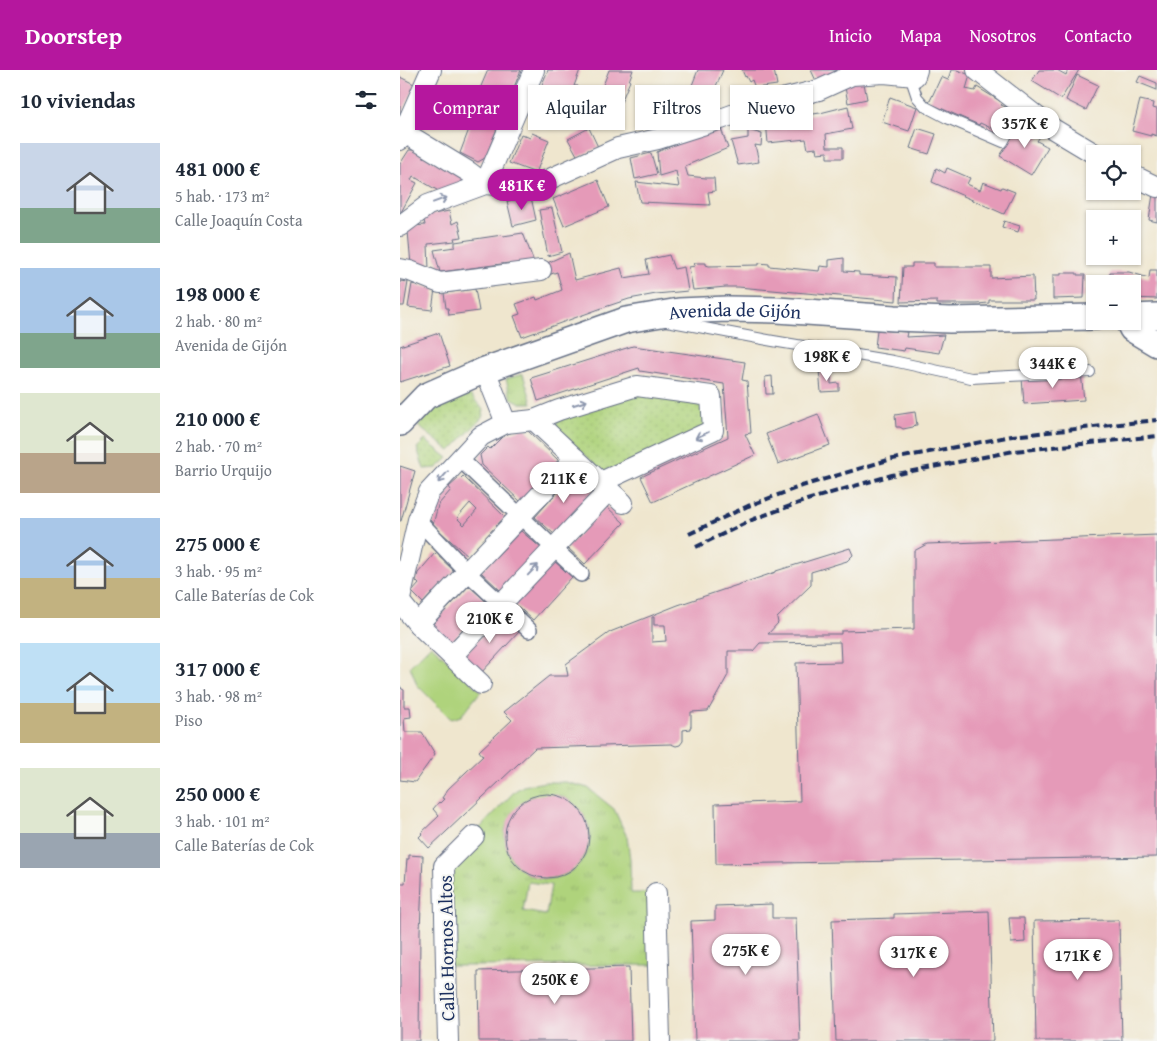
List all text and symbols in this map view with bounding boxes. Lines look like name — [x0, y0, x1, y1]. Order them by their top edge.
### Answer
text: Doorstep — [25, 18, 122, 53]
text: Inicio — [829, 22, 872, 49]
text: Mapa — [900, 22, 941, 49]
text: Nosotros — [969, 22, 1037, 49]
text: Contacto — [1065, 22, 1132, 49]
text: 10 viviendas — [20, 85, 136, 116]
chip: Comprar — [415, 85, 518, 130]
chip: Alquilar — [528, 85, 625, 130]
chip: Filtros — [635, 85, 720, 130]
chip: Nuevo — [730, 85, 813, 130]
icon: filters — [352, 86, 380, 114]
pin: 357K € — [984, 106, 1066, 149]
text: 357K € — [1002, 111, 1048, 135]
map controls — [1086, 145, 1141, 330]
button: locate — [1086, 145, 1141, 200]
text: 481 000 € — [175, 153, 260, 184]
icon: home — [60, 163, 120, 223]
pin: 481K € — [481, 168, 563, 211]
text: 481K € — [499, 173, 545, 197]
text: 5 hab. · 173 m² — [175, 184, 270, 208]
one-way arrow — [432, 195, 447, 205]
text: Calle Joaquín Costa — [175, 208, 303, 232]
button: + — [1086, 210, 1141, 265]
button: − — [1086, 275, 1141, 330]
text: 198 000 € — [175, 278, 260, 309]
icon: home — [60, 288, 120, 348]
street label: Avenida de Gijón — [666, 295, 802, 327]
text: 2 hab. · 80 m² — [175, 309, 262, 333]
text: Avenida de Gijón — [175, 333, 287, 357]
pin: 198K € — [786, 340, 868, 382]
text: 198K € — [804, 344, 850, 368]
pin: 344K € — [1012, 346, 1094, 389]
text: 344K € — [1030, 351, 1076, 375]
one-way arrow — [572, 398, 588, 408]
text: 210 000 € — [175, 403, 260, 434]
icon: home — [60, 413, 120, 473]
one-way arrow — [695, 431, 710, 441]
text: 2 hab. · 70 m² — [175, 434, 262, 458]
text: Barrio Urquijo — [175, 458, 272, 482]
pin: 211K € — [523, 462, 605, 504]
text: 211K € — [541, 466, 587, 490]
one-way arrow — [438, 470, 449, 483]
text: 275 000 € — [175, 528, 260, 559]
icon: home — [60, 538, 120, 598]
text: 3 hab. · 95 m² — [175, 559, 262, 583]
one-way arrow — [527, 563, 539, 576]
text: Calle Baterías de Cok — [175, 583, 314, 607]
pin: 210K € — [449, 602, 531, 644]
text: 210K € — [467, 606, 513, 630]
text: 317 000 € — [175, 653, 260, 684]
icon: home — [60, 663, 120, 723]
text: 3 hab. · 98 m² — [175, 684, 262, 708]
text: Piso — [175, 708, 203, 732]
text: 250 000 € — [175, 778, 260, 809]
icon: home — [60, 788, 120, 848]
text: 3 hab. · 101 m² — [175, 809, 270, 833]
text: Calle Baterías de Cok — [175, 833, 314, 857]
street label: Calle Hornos Altos — [431, 875, 461, 1021]
pin: 275K € — [705, 934, 787, 976]
pin: 317K € — [873, 936, 955, 978]
text: 275K € — [723, 938, 769, 962]
pin: 171K € — [1037, 938, 1119, 981]
text: 317K € — [891, 940, 937, 964]
text: 171K € — [1055, 943, 1101, 967]
pin: 250K € — [514, 962, 596, 1005]
text: 250K € — [532, 967, 578, 991]

